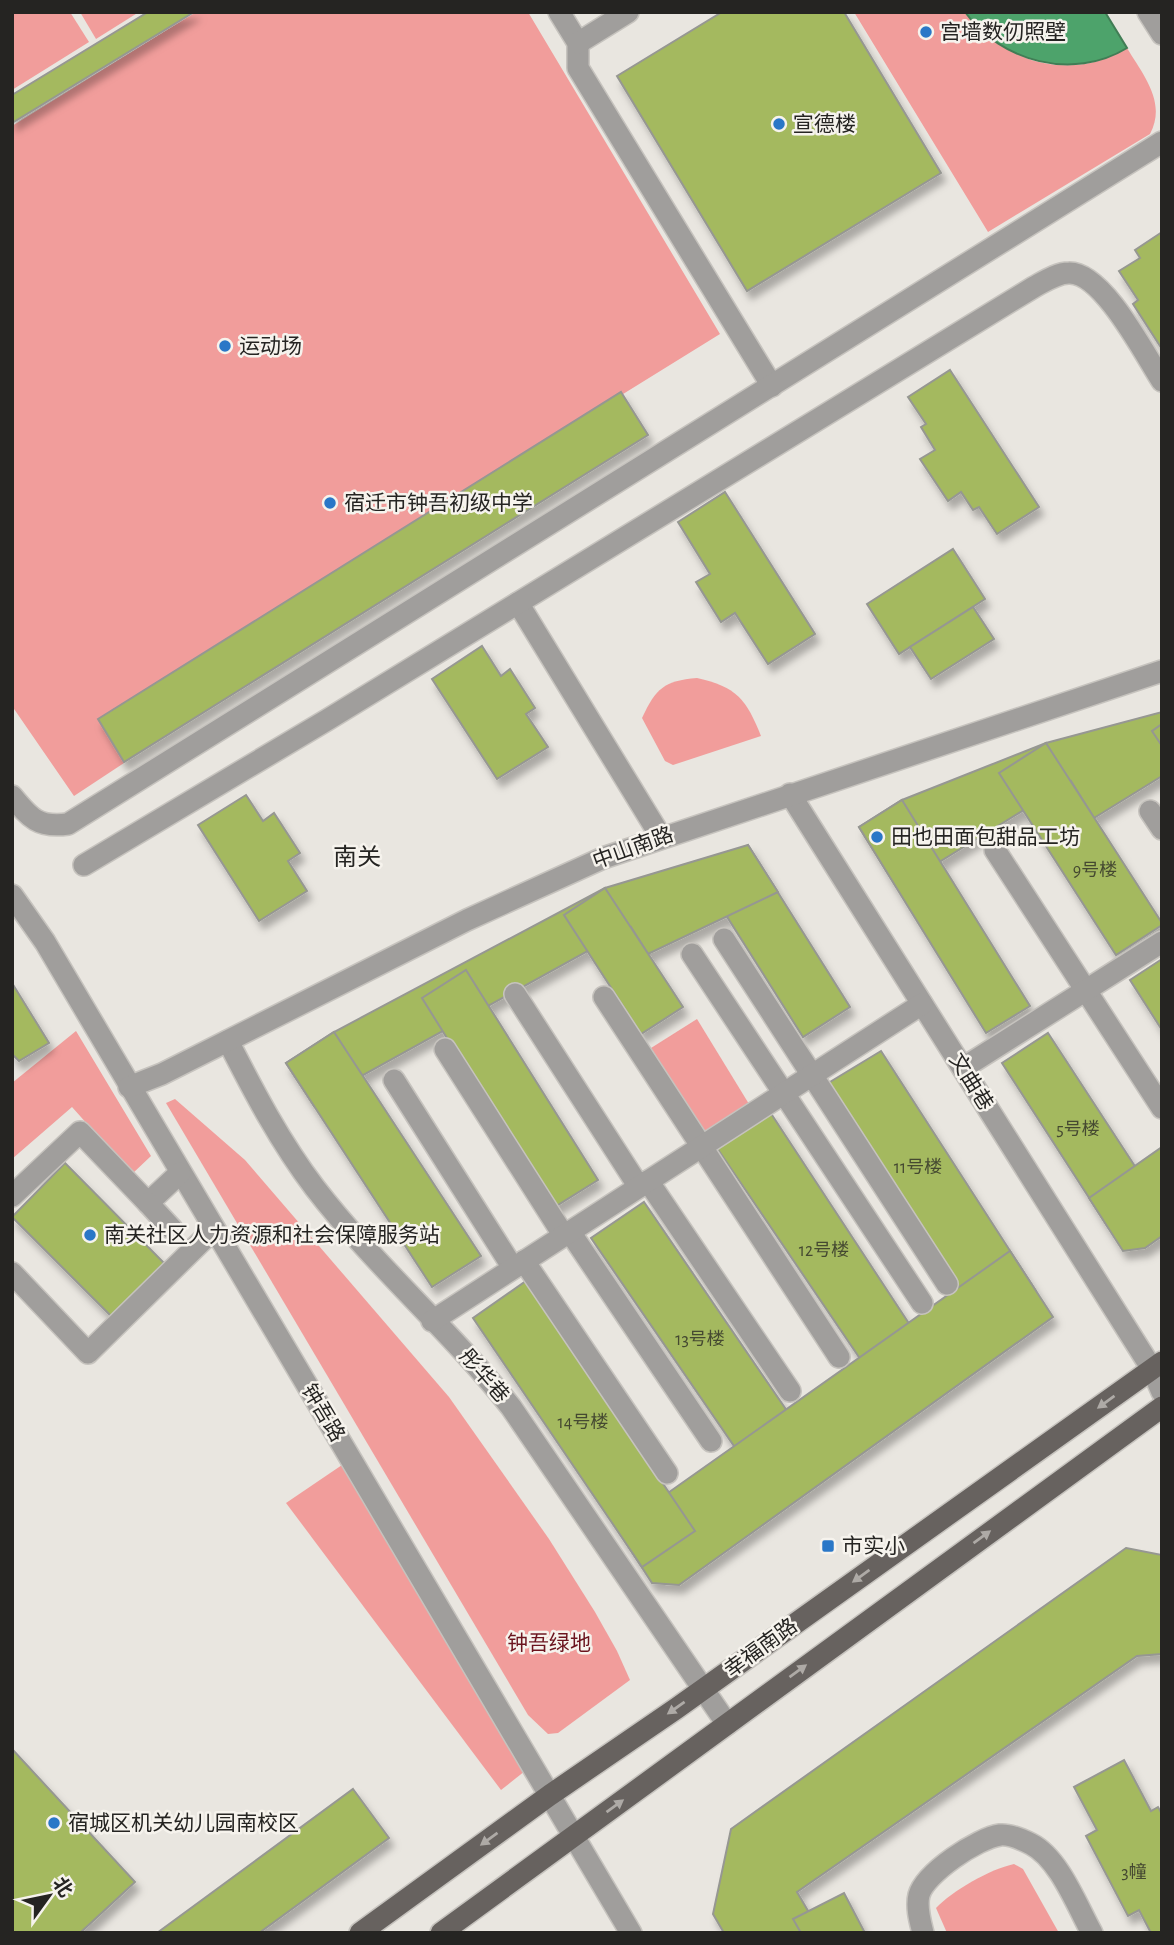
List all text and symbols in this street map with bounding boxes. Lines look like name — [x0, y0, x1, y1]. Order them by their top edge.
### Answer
place label: 宫墙数仞照壁 — [940, 21, 1066, 43]
marker: 宫墙数仞照壁 — [918, 24, 934, 40]
place label: 宣德楼 — [793, 113, 856, 135]
marker: 宣德楼 — [771, 116, 787, 132]
place label: 运动场 — [239, 335, 302, 357]
marker: 运动场 — [217, 338, 233, 354]
place label: 宿迁市钟吾初级中学 — [344, 492, 533, 514]
marker: 宿迁市钟吾初级中学 — [322, 495, 338, 511]
street label: 中山南路 — [590, 823, 676, 872]
place label: 田也田面包甜品工坊 — [891, 826, 1080, 848]
marker: 田也田面包甜品工坊 — [869, 829, 885, 845]
district label: 南关 — [333, 844, 381, 870]
house number: 9号楼 — [1073, 860, 1117, 880]
street label: 文曲巷 — [945, 1049, 997, 1114]
house number: 5号楼 — [1056, 1119, 1100, 1139]
house number: 11号楼 — [894, 1157, 942, 1177]
place label: 南关社区人力资源和社会保障服务站 — [104, 1224, 440, 1246]
marker: 南关社区人力资源和社会保障服务站 — [82, 1227, 98, 1243]
house number: 12号楼 — [799, 1240, 849, 1260]
house number: 13号楼 — [675, 1329, 725, 1349]
street label: 彤华巷 — [455, 1345, 513, 1407]
street label: 钟吾路 — [298, 1380, 349, 1445]
one-way arrow — [1097, 1394, 1115, 1408]
house number: 14号楼 — [558, 1412, 608, 1432]
one-way arrow — [973, 1531, 991, 1545]
place label: 市实小 — [842, 1535, 905, 1557]
marker: 市实小 — [820, 1538, 836, 1554]
one-way arrow — [852, 1569, 870, 1583]
street label: 幸福南路 — [720, 1614, 801, 1681]
park label: 钟吾绿地 — [507, 1632, 591, 1654]
one-way arrow — [789, 1664, 807, 1679]
one-way arrow — [667, 1701, 685, 1715]
one-way arrow — [606, 1799, 624, 1813]
place label: 宿城区机关幼儿园南校区 — [68, 1812, 299, 1834]
marker: 宿城区机关幼儿园南校区 — [46, 1815, 62, 1831]
one-way arrow — [480, 1832, 499, 1846]
north arrow — [14, 1861, 84, 1931]
house number: 3幢 — [1121, 1862, 1147, 1882]
text: 北 — [49, 1874, 76, 1901]

